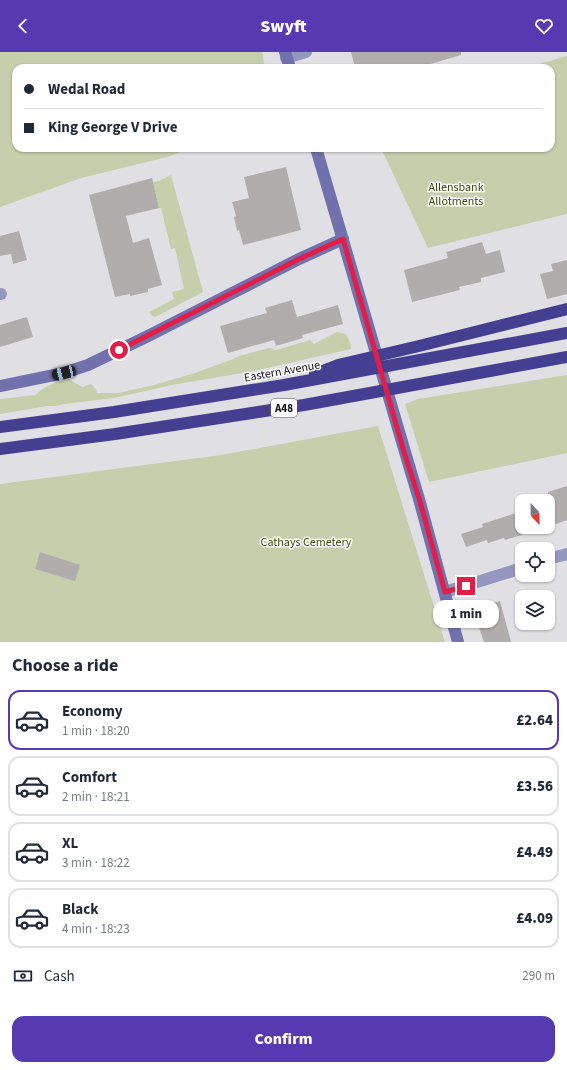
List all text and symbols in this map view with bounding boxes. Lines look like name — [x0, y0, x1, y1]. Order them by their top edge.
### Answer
text: Swyft — [260, 14, 307, 39]
icon: back — [12, 15, 34, 37]
icon: heart — [533, 15, 555, 37]
text: Wedal Road — [48, 79, 125, 100]
text: King George V Drive — [48, 117, 177, 138]
park label: Allensbank Allotments — [428, 179, 484, 210]
route start — [110, 341, 128, 359]
street label: Eastern Avenue — [243, 356, 322, 387]
car — [51, 364, 77, 382]
road number: A48 — [271, 399, 297, 417]
north arrow — [515, 494, 555, 534]
map controls — [515, 494, 555, 630]
park label: Cathays Cemetery — [261, 534, 352, 551]
button: locate — [515, 542, 555, 582]
route end — [457, 577, 475, 595]
button: layers — [515, 590, 555, 630]
callout: 1 min — [433, 600, 499, 628]
text: 1 min — [450, 605, 482, 623]
text: Choose a ride — [12, 653, 118, 678]
text: Economy — [62, 701, 123, 722]
icon: car — [14, 702, 50, 738]
text: £2.64 — [516, 710, 553, 731]
text: 1 min · 18:20 — [62, 722, 130, 740]
text: Comfort — [62, 767, 117, 788]
icon: car — [14, 768, 50, 804]
text: £3.56 — [516, 776, 553, 797]
text: 2 min · 18:21 — [62, 788, 130, 806]
text: XL — [62, 833, 78, 854]
icon: car — [14, 834, 50, 870]
text: £4.49 — [516, 842, 553, 863]
text: 3 min · 18:22 — [62, 854, 130, 872]
text: Black — [62, 899, 99, 920]
icon: car — [14, 900, 50, 936]
text: £4.09 — [516, 908, 553, 929]
text: 4 min · 18:23 — [62, 920, 130, 938]
icon: cash — [12, 965, 34, 987]
text: Cash — [44, 966, 75, 987]
text: 290 m — [522, 967, 555, 985]
button: Confirm — [12, 1016, 555, 1062]

